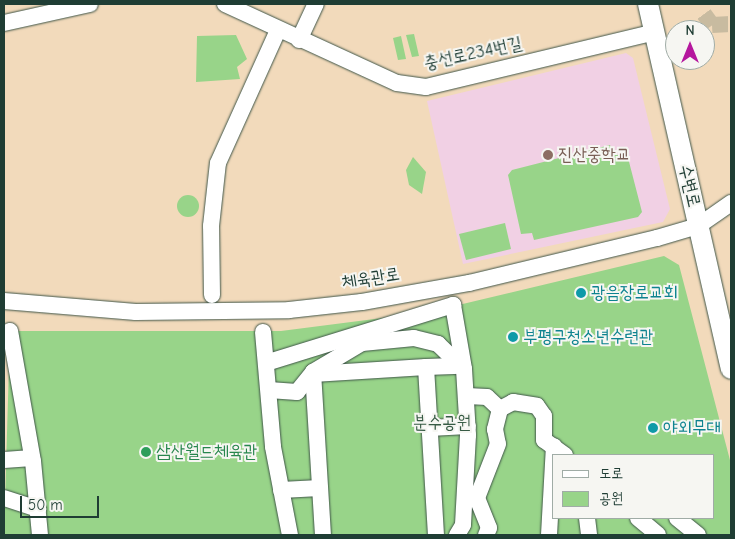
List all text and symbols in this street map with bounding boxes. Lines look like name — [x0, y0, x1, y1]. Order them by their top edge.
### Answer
north arrow — [665, 20, 715, 70]
text: N — [685, 22, 695, 39]
street label: 충선로234번길 — [422, 33, 524, 75]
place label: 진산중학교 — [558, 144, 630, 166]
marker: 진산중학교 — [542, 149, 554, 161]
street label: 수변로 — [674, 162, 704, 210]
street label: 체육관로 — [341, 264, 401, 294]
place label: 광음장로교회 — [591, 282, 678, 304]
marker: 광음장로교회 — [575, 287, 587, 299]
place label: 부평구청소년수련관 — [523, 326, 653, 348]
marker: 부평구청소년수련관 — [507, 331, 519, 343]
park label: 분수공원 — [413, 412, 471, 434]
place label: 야외무대 — [663, 417, 721, 439]
marker: 야외무대 — [647, 422, 659, 434]
place label: 삼산월드체육관 — [156, 441, 257, 463]
marker: 삼산월드체육관 — [140, 446, 152, 458]
legend — [552, 454, 715, 519]
text: 도로 — [599, 464, 623, 482]
scale bar — [22, 486, 101, 518]
text: 공원 — [599, 489, 623, 507]
text: 50 m — [28, 496, 63, 514]

